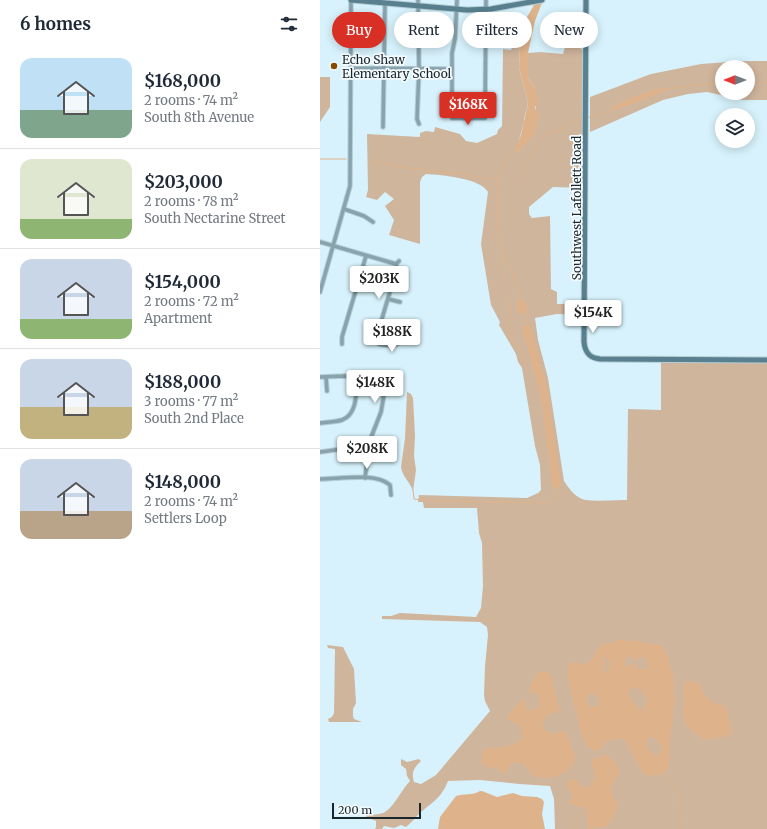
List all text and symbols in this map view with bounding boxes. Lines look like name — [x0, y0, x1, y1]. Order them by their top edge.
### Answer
chip: Buy — [332, 12, 386, 48]
chip: Rent — [394, 12, 454, 48]
chip: Filters — [462, 12, 532, 48]
chip: New — [540, 12, 598, 48]
text: 6 homes — [20, 13, 91, 35]
icon: filters — [278, 13, 300, 35]
place label: Echo Shaw Elementary School — [342, 52, 452, 81]
north arrow — [715, 60, 755, 100]
map controls — [715, 60, 755, 148]
marker: Echo Shaw Elementary School — [329, 61, 339, 71]
text: $168,000 — [144, 70, 221, 92]
icon: home — [52, 74, 100, 122]
text: 2 rooms · 74 m² — [144, 92, 238, 109]
pin: $168K — [440, 92, 496, 126]
text: $168K — [448, 96, 488, 113]
button: layers — [715, 108, 755, 148]
text: South 8th Avenue — [144, 109, 254, 126]
street label: Southwest Lafollett Road — [569, 136, 584, 280]
text: $203,000 — [144, 171, 223, 193]
icon: home — [52, 175, 100, 223]
text: 2 rooms · 78 m² — [144, 193, 238, 210]
text: South Nectarine Street — [144, 210, 286, 227]
pin: $203K — [351, 266, 407, 300]
text: $203K — [359, 270, 399, 287]
text: $154,000 — [144, 271, 221, 293]
icon: home — [52, 275, 100, 323]
text: 2 rooms · 72 m² — [144, 293, 239, 310]
pin: $154K — [565, 300, 621, 334]
text: $154K — [574, 304, 612, 321]
text: Apartment — [144, 310, 212, 327]
pin: $188K — [364, 319, 420, 353]
text: $188K — [372, 323, 412, 340]
pin: $148K — [347, 370, 403, 404]
text: $188,000 — [144, 371, 221, 393]
text: $148K — [355, 374, 395, 391]
icon: home — [52, 375, 100, 423]
text: 3 rooms · 77 m² — [144, 393, 238, 410]
text: South 2nd Place — [144, 410, 244, 427]
pin: $208K — [339, 436, 395, 470]
text: $208K — [346, 440, 388, 457]
text: $148,000 — [144, 471, 221, 493]
icon: home — [52, 475, 100, 523]
text: 2 rooms · 74 m² — [144, 493, 238, 510]
text: Settlers Loop — [144, 510, 227, 527]
scale bar — [332, 801, 421, 820]
text: 200 m — [338, 803, 372, 817]

